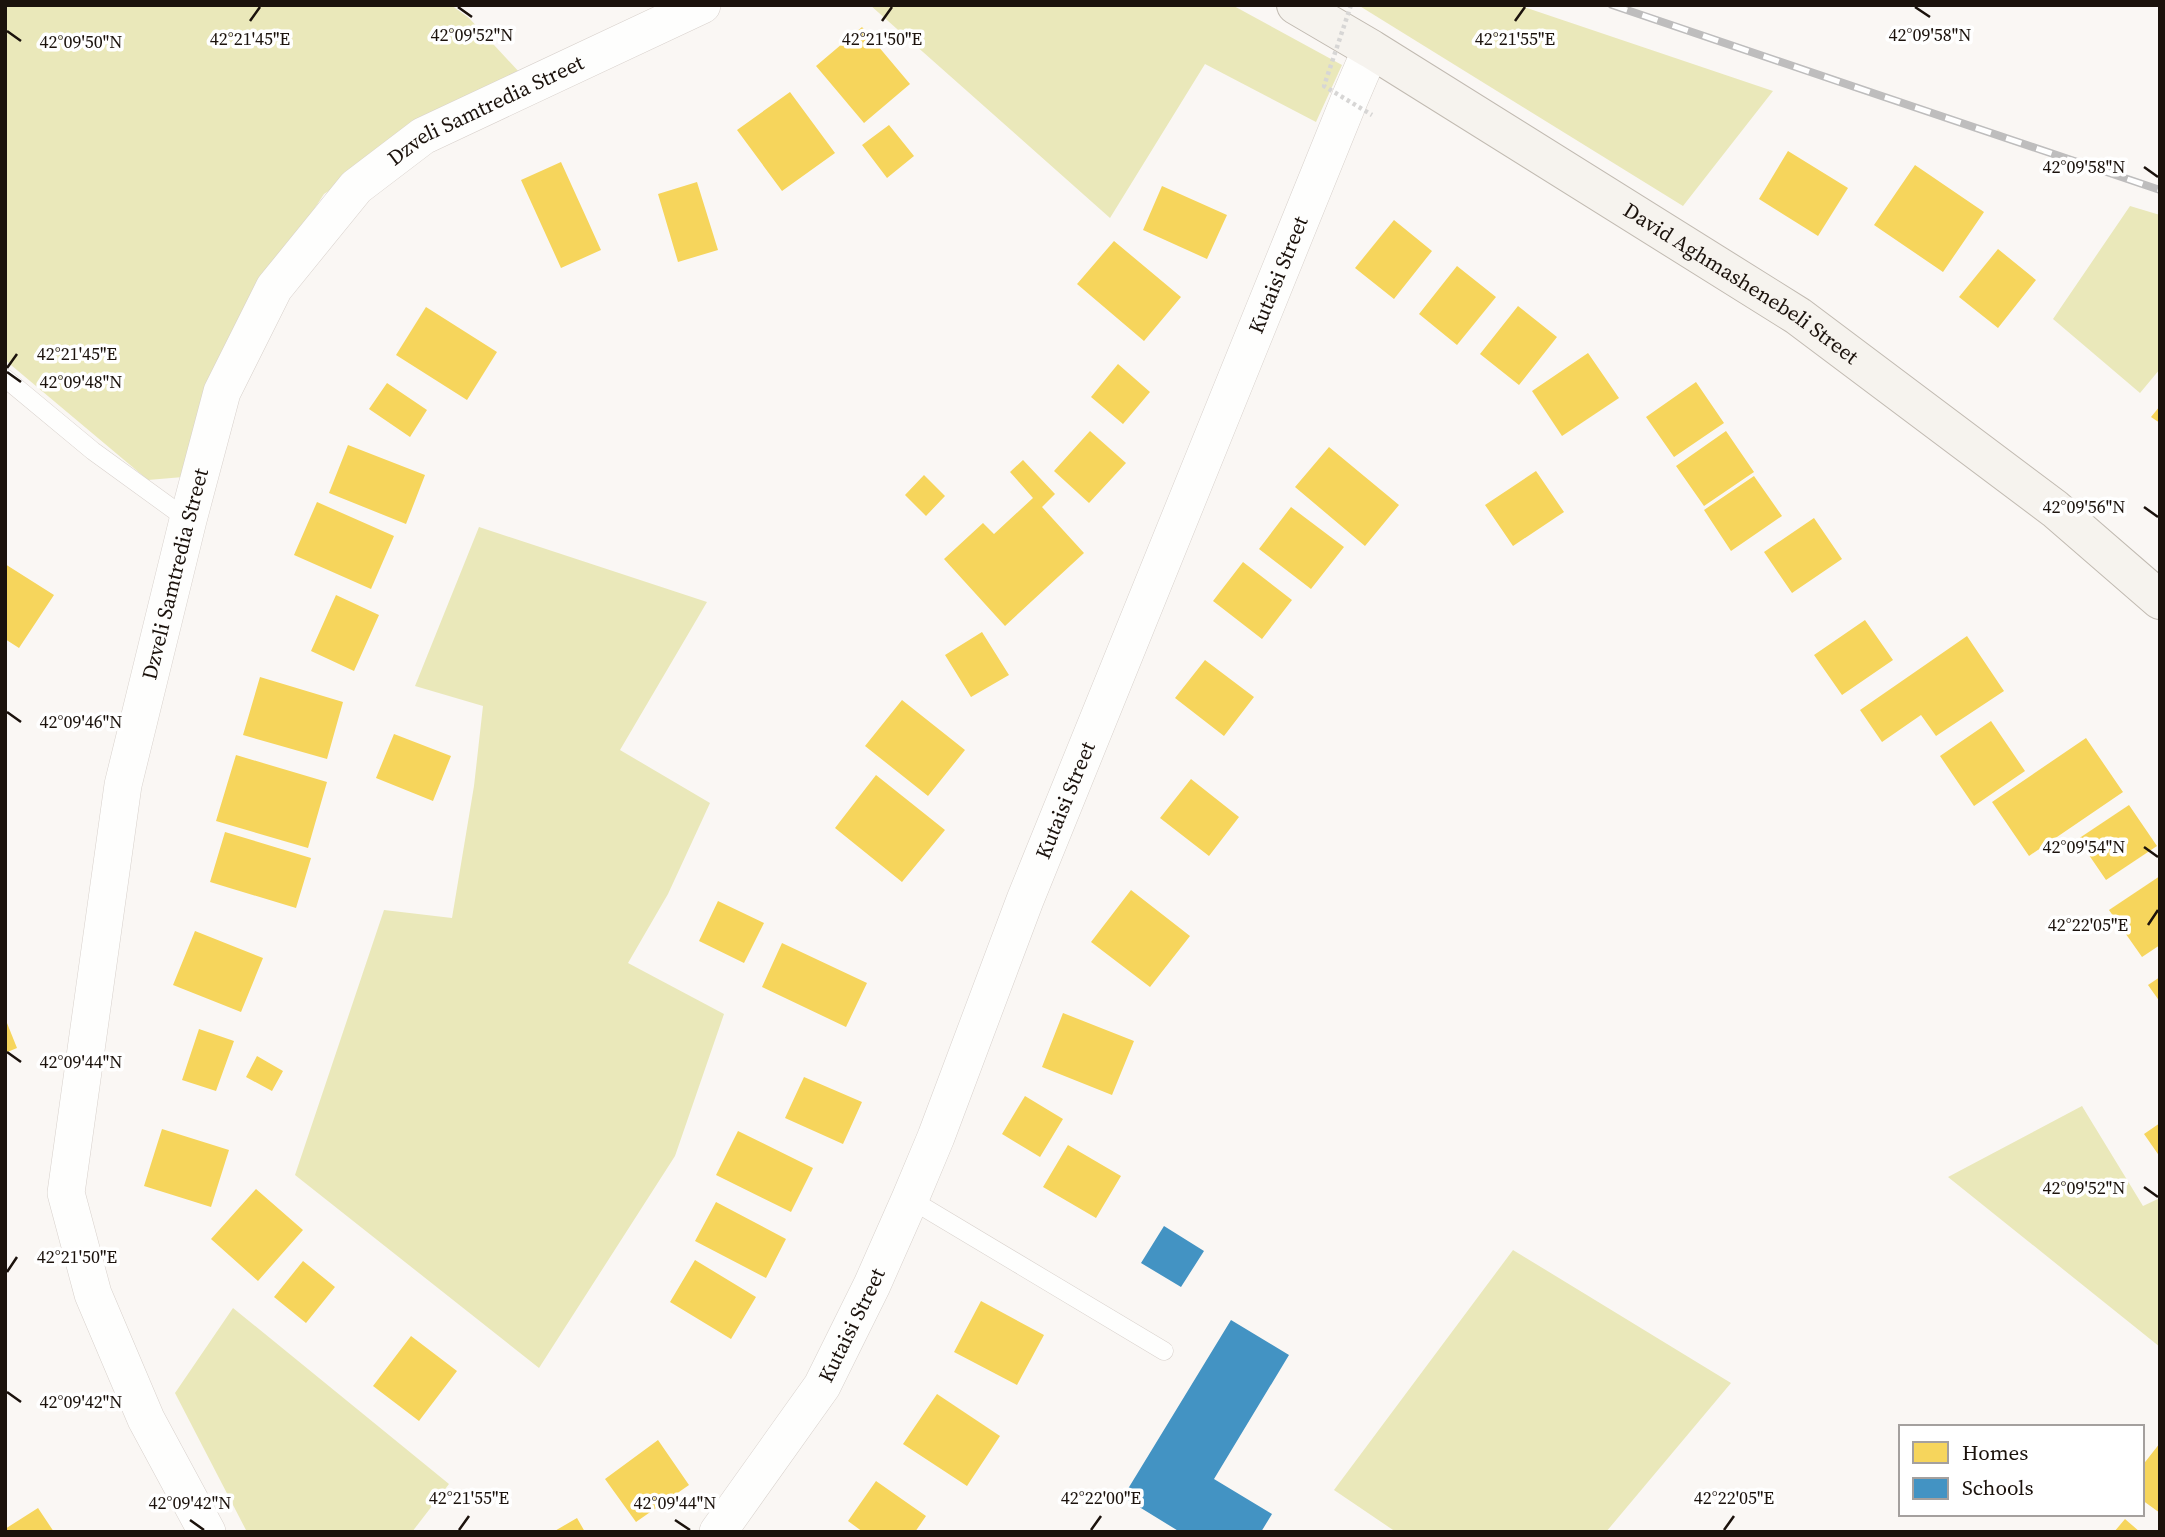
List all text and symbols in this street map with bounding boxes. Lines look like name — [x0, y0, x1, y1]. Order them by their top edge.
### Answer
text: 42°09'52"N — [431, 22, 513, 47]
text: 42°09'58"N — [1889, 22, 1971, 47]
text: 42°21'45"E — [210, 26, 290, 51]
text: 42°21'50"E — [842, 26, 922, 51]
text: 42°21'55"E — [1475, 26, 1555, 51]
text: 42°09'50"N — [40, 29, 122, 54]
street label: Dzveli Samtredia Street — [381, 48, 588, 172]
text: 42°09'58"N — [2043, 154, 2125, 179]
street label: David Aghmashenebeli Street — [1618, 195, 1865, 371]
street label: Kutaisi Street — [1241, 211, 1315, 338]
text: 42°21'45"E — [37, 341, 117, 366]
text: 42°09'48"N — [40, 369, 122, 394]
street label: Dzveli Samtredia Street — [134, 465, 215, 683]
text: 42°09'56"N — [2043, 494, 2125, 519]
text: 42°09'46"N — [40, 709, 122, 734]
street label: Kutaisi Street — [1028, 737, 1102, 863]
text: 42°09'54"N — [2043, 834, 2125, 859]
text: 42°22'05"E — [2048, 912, 2128, 937]
text: 42°09'44"N — [40, 1049, 122, 1074]
text: 42°09'52"N — [2043, 1175, 2125, 1200]
text: 42°21'50"E — [37, 1244, 117, 1269]
street label: Kutaisi Street — [811, 1263, 892, 1387]
text: 42°09'42"N — [40, 1389, 122, 1414]
legend — [1899, 1425, 2144, 1516]
text: Homes — [1962, 1438, 2028, 1467]
text: Schools — [1962, 1473, 2034, 1502]
text: 42°21'55"E — [429, 1485, 509, 1510]
text: 42°22'00"E — [1061, 1485, 1141, 1510]
text: 42°22'05"E — [1694, 1485, 1774, 1510]
text: 42°09'42"N — [149, 1490, 231, 1515]
text: 42°09'44"N — [634, 1490, 716, 1515]

